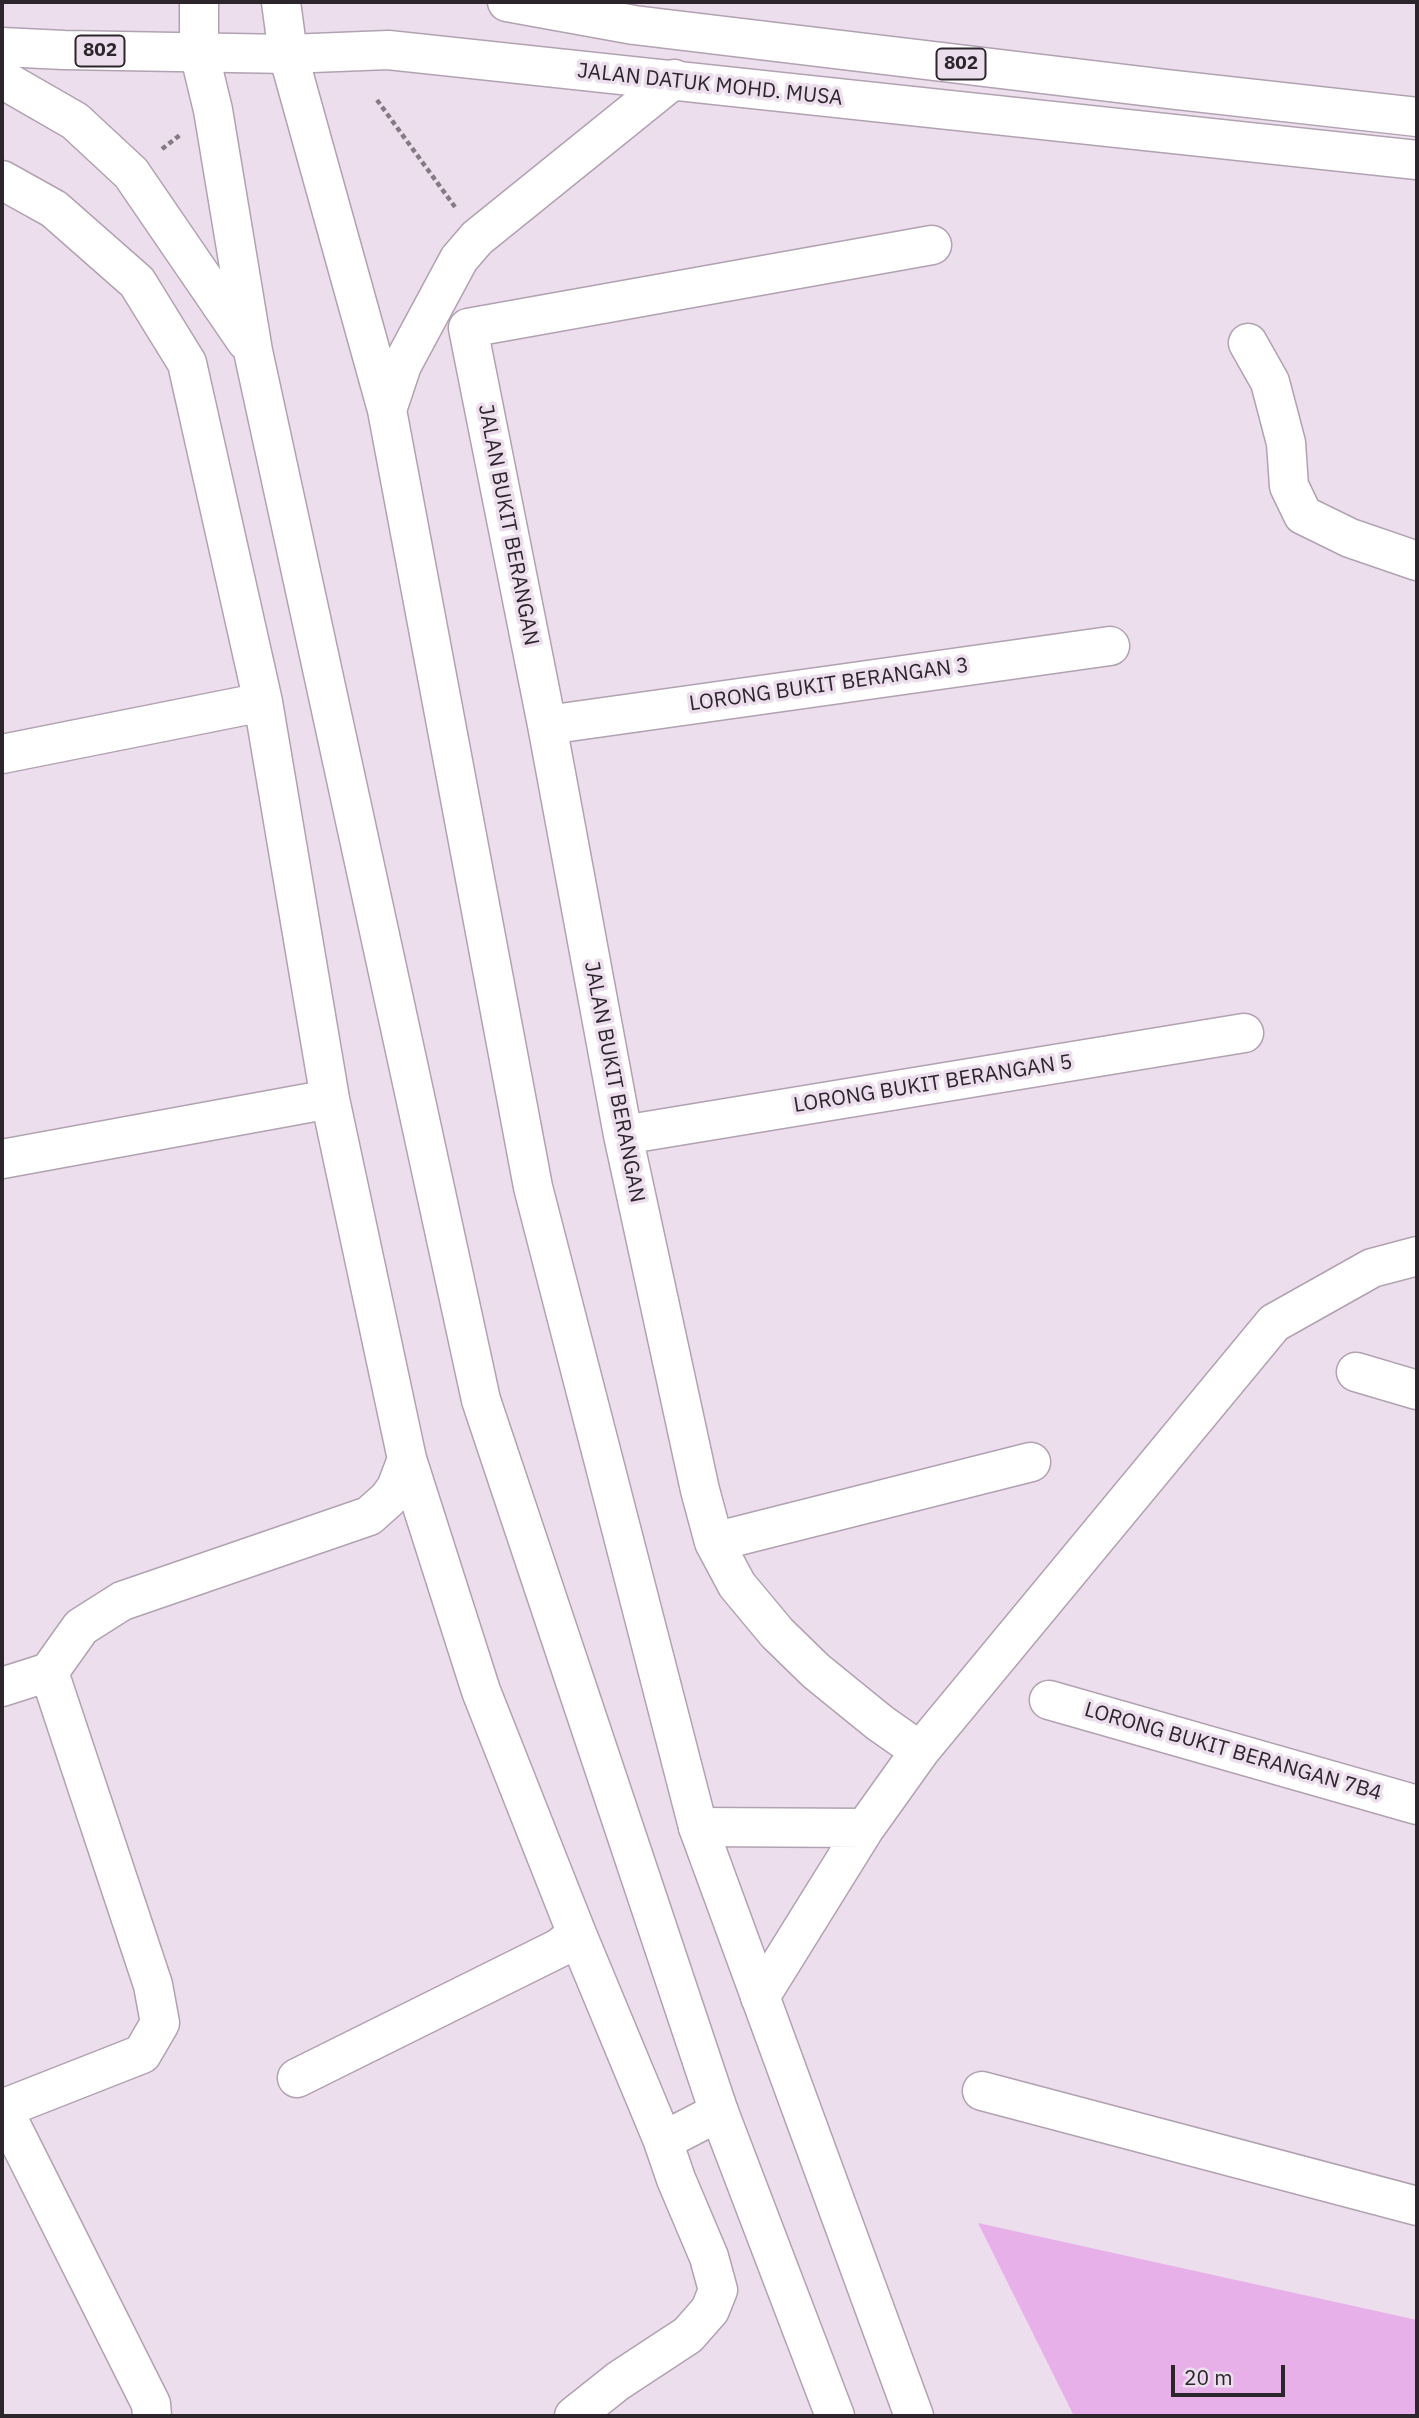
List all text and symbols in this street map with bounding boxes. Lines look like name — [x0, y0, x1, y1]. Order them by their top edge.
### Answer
road number: 802 — [76, 36, 124, 66]
road number: 802 — [936, 48, 986, 80]
street label: JALAN DATUK MOHD. MUSA — [576, 59, 844, 111]
street label: JALAN BUKIT BERANGAN — [472, 402, 544, 648]
street label: LORONG BUKIT BERANGAN 3 — [688, 653, 970, 717]
street label: JALAN BUKIT BERANGAN — [578, 959, 650, 1205]
street label: LORONG BUKIT BERANGAN 5 — [792, 1050, 1074, 1118]
street label: LORONG BUKIT BERANGAN 7B4 — [1081, 1697, 1385, 1807]
scale bar — [1174, 2352, 1288, 2396]
text: 20 m — [1184, 2363, 1233, 2391]

